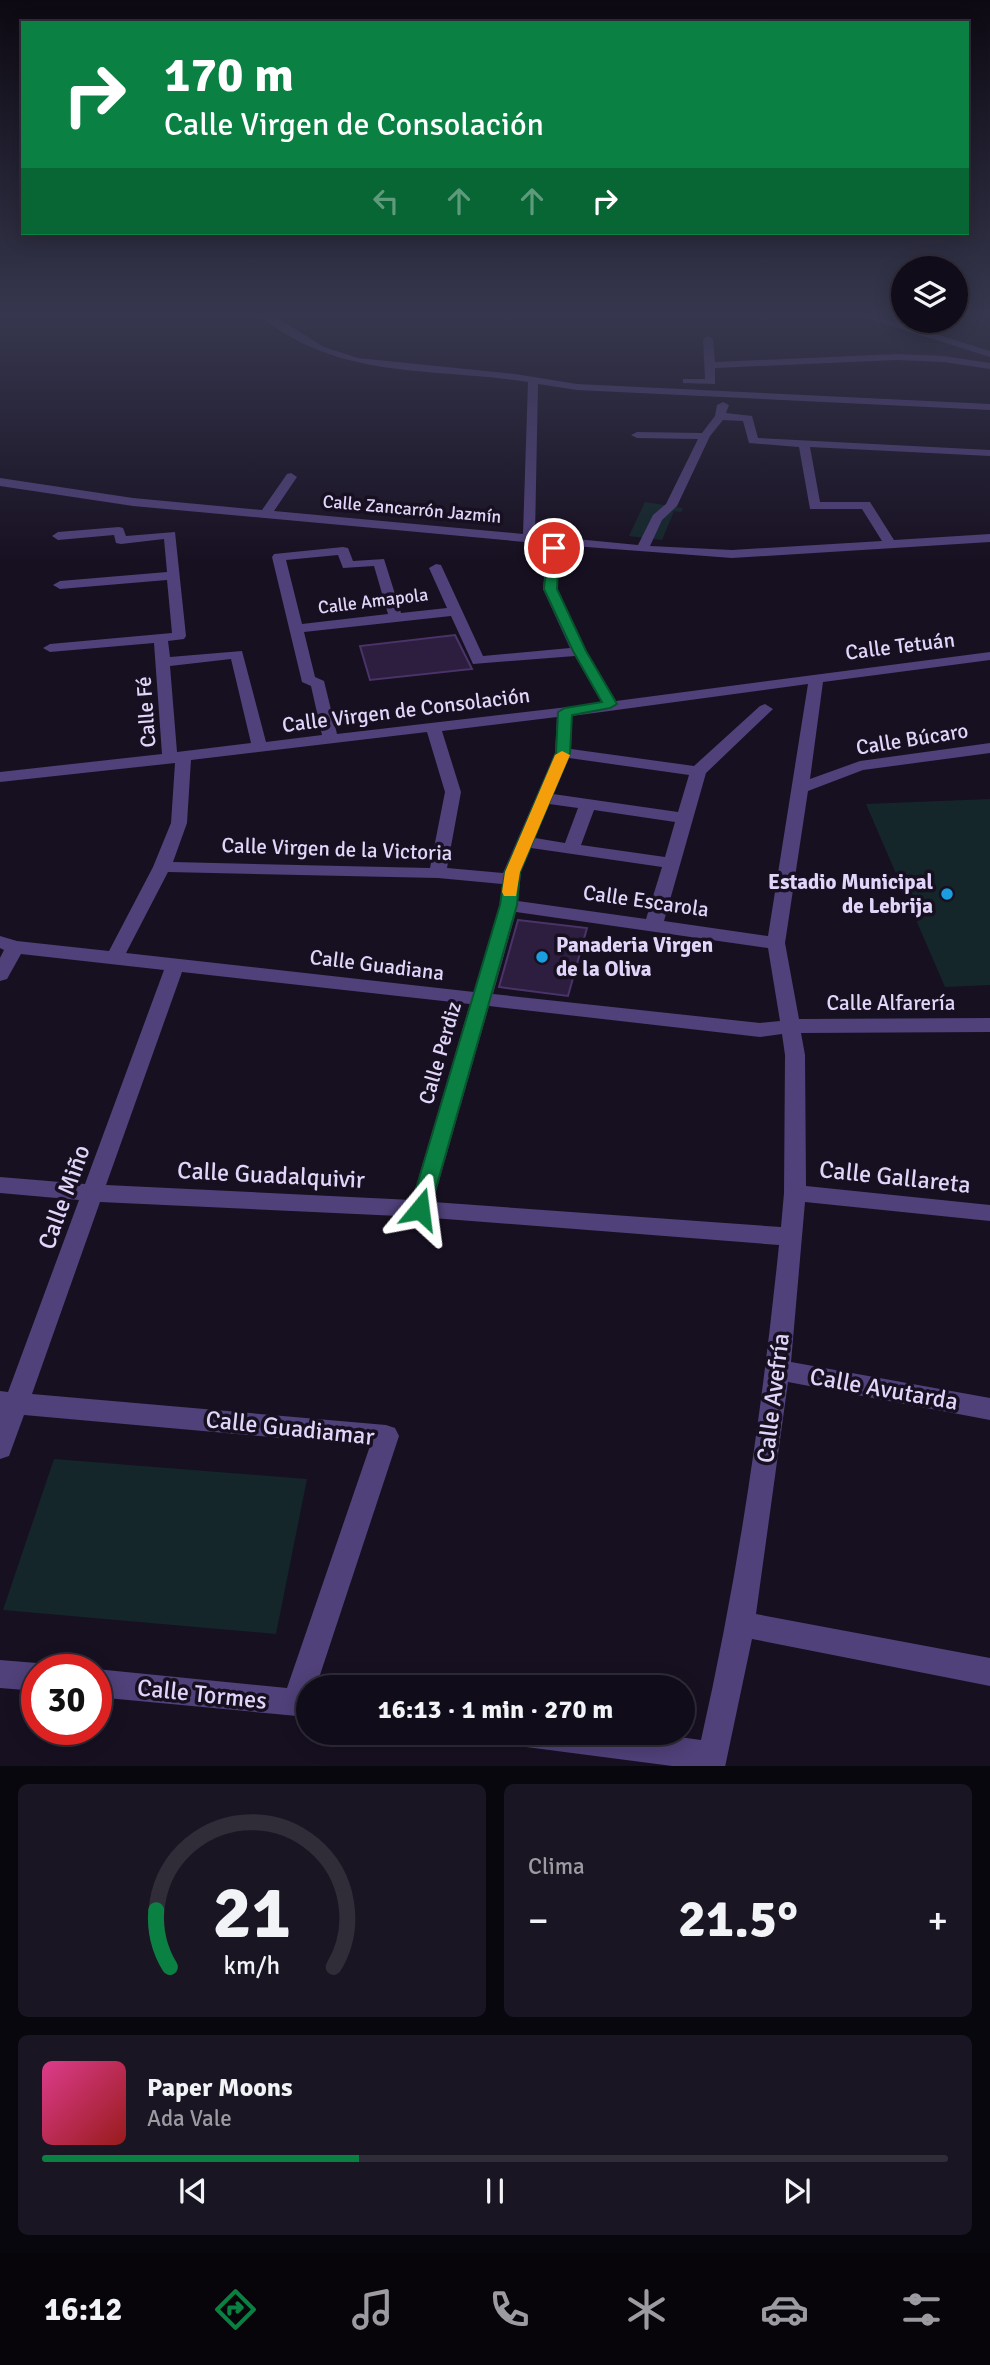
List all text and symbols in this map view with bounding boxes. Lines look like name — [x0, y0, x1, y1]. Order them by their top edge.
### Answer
text: 170 m — [164, 45, 294, 105]
icon: right — [49, 49, 140, 140]
text: Calle Virgen de Consolación — [164, 105, 544, 144]
icon: left — [367, 182, 405, 220]
icon: ahead — [440, 182, 478, 220]
icon: ahead — [513, 182, 551, 220]
icon: right — [586, 182, 624, 220]
map controls — [891, 256, 968, 333]
button: layers — [891, 256, 968, 333]
street label: Calle Zancarrón Jazmín — [322, 490, 502, 528]
pin — [524, 518, 584, 578]
icon: arrive — [535, 529, 573, 567]
street label: Calle Amapola — [317, 583, 429, 619]
street label: Calle Tetuán — [844, 626, 956, 666]
street label: Calle Fé — [131, 676, 161, 748]
street label: Calle Virgen de Consolación — [281, 682, 531, 738]
street label: Calle Búcaro — [854, 717, 970, 761]
street label: Calle Virgen de la Victoria — [221, 832, 453, 866]
place label: Estadio Municipal de Lebrija — [768, 869, 933, 919]
street label: Calle Escarola — [581, 879, 711, 923]
marker: Estadio Municipal de Lebrija — [939, 886, 955, 902]
place label: Panaderia Virgen de la Oliva — [556, 932, 713, 982]
street label: Calle Guadiana — [308, 944, 446, 986]
marker: Panaderia Virgen de la Oliva — [534, 949, 550, 965]
street label: Calle Alfarería — [827, 990, 955, 1016]
street label: Calle Perdiz — [413, 999, 467, 1107]
street label: Calle Miño — [31, 1141, 97, 1253]
street label: Calle Gallareta — [818, 1154, 972, 1200]
street label: Calle Guadalquivir — [176, 1155, 366, 1195]
position arrow — [383, 1172, 457, 1246]
street label: Calle Avefría — [750, 1331, 796, 1465]
street label: Calle Avutarda — [808, 1361, 960, 1417]
street label: Calle Guadiamar — [204, 1404, 376, 1452]
speed limit sign: 30 — [21, 1654, 112, 1745]
street label: Calle Tormes — [136, 1672, 268, 1716]
text: 16:13 · 1 min · 270 m — [378, 1694, 613, 1726]
text: Clima — [528, 1852, 585, 1881]
text: 21 — [213, 1869, 291, 1958]
text: 21.5° — [678, 1887, 798, 1951]
text: − — [528, 1897, 549, 1944]
text: + — [927, 1897, 948, 1944]
text: km/h — [224, 1949, 280, 1980]
text: Paper Moons — [147, 2072, 293, 2104]
text: Ada Vale — [147, 2104, 232, 2133]
icon: previous — [174, 2172, 212, 2210]
icon: pause — [476, 2172, 514, 2210]
icon: next — [778, 2172, 816, 2210]
icon: directions — [211, 2285, 260, 2334]
icon: music — [348, 2285, 397, 2334]
icon: phone — [485, 2285, 534, 2334]
icon: climate — [622, 2285, 671, 2334]
icon: car — [760, 2285, 809, 2334]
icon: filters — [897, 2285, 946, 2334]
text: 16:12 — [44, 2290, 123, 2329]

